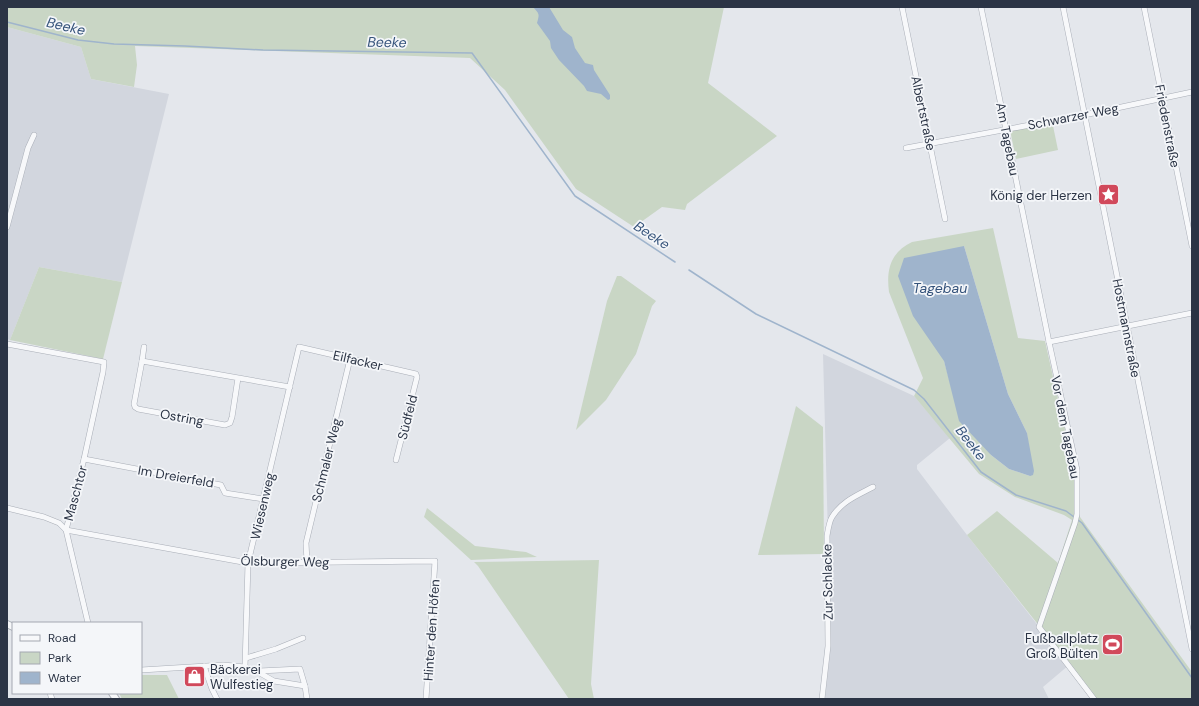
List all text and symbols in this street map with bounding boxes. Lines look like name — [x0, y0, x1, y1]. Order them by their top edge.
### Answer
water label: Beeke — [45, 13, 87, 39]
water label: Beeke — [367, 33, 407, 51]
street label: Albertstraße — [907, 74, 940, 152]
street label: Friedenstraße — [1151, 83, 1184, 169]
street label: Schwarzer Weg — [1026, 99, 1120, 134]
street label: Am Tagebau — [992, 101, 1023, 177]
place icon: König der Herzen — [1095, 182, 1121, 208]
place label: König der Herzen — [990, 187, 1092, 204]
water label: Beeke — [631, 217, 673, 253]
street label: Hostmannstraße — [1109, 277, 1144, 379]
water label: Tagebau — [913, 279, 967, 297]
street label: Eilfacker — [331, 347, 384, 374]
street label: Vor dem Tagebau — [1047, 374, 1084, 480]
street label: Südfeld — [394, 393, 421, 441]
street label: Ostring — [159, 405, 205, 430]
street label: Schmaler Weg — [308, 416, 345, 504]
water label: Beeke — [952, 422, 990, 464]
street label: Im Dreierfeld — [137, 461, 215, 492]
street label: Maschtor — [60, 463, 91, 523]
street label: Wiesenweg — [246, 471, 279, 542]
street label: Zur Schlacke — [818, 544, 837, 620]
street label: Ölsburger Weg — [240, 552, 330, 571]
street label: Hinter den Höfen — [419, 579, 444, 682]
legend — [12, 622, 142, 694]
text: Road — [48, 630, 76, 646]
place label: Fußballplatz Groß Bülten — [1025, 630, 1098, 662]
sports icon: Fußballplatz Groß Bülten — [1100, 632, 1126, 658]
text: Park — [48, 650, 72, 666]
place label: Bäckerei Wulfestieg — [210, 661, 273, 693]
shop icon: Bäckerei Wulfestieg — [181, 663, 207, 689]
text: Water — [48, 670, 82, 686]

